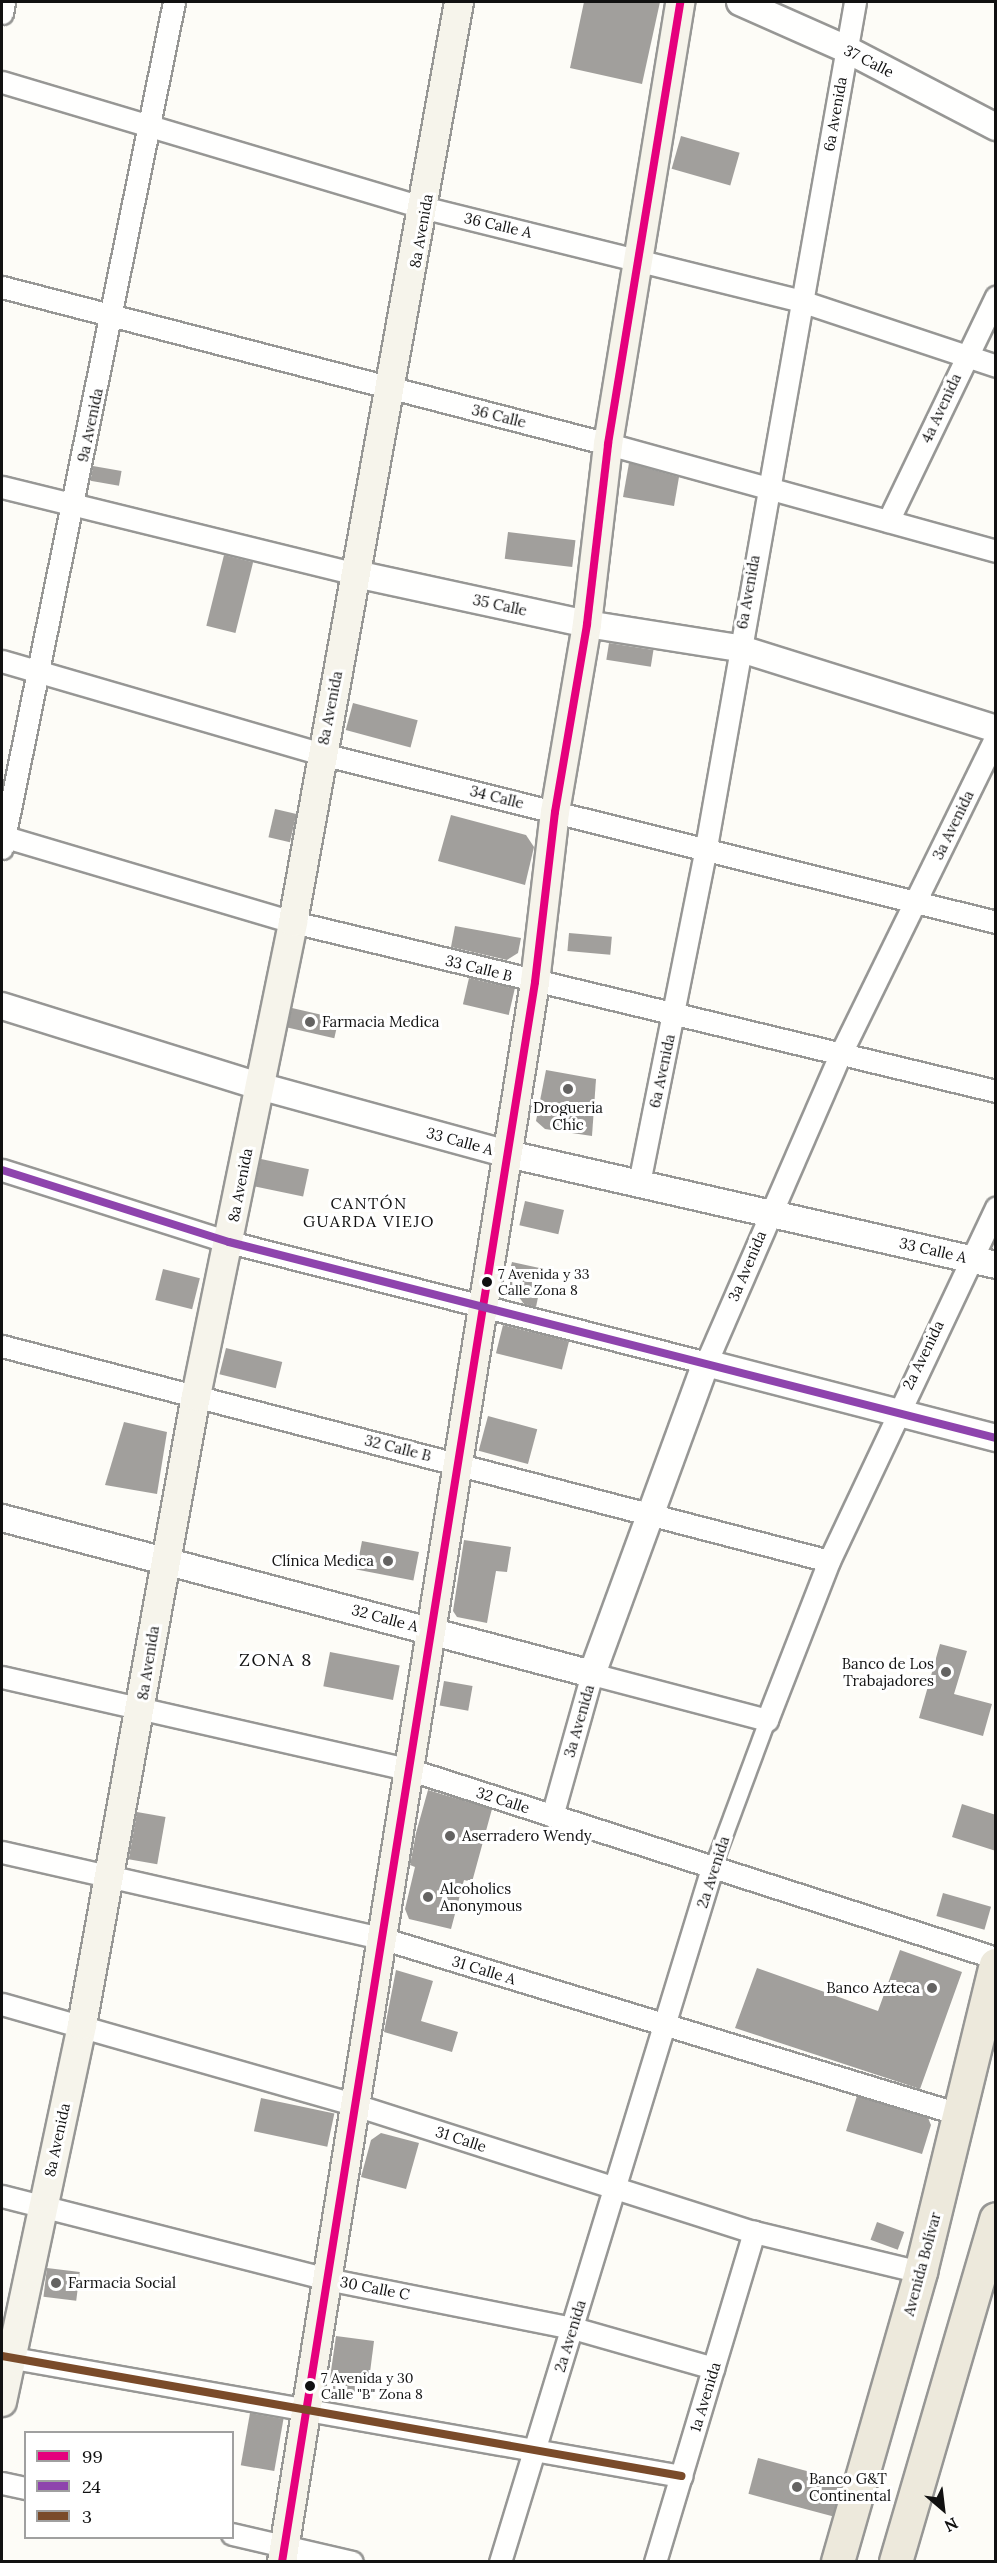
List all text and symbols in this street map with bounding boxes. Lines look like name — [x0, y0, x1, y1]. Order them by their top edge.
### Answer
street label: 37 Calle — [841, 41, 897, 81]
street label: 6a Avenida — [820, 75, 850, 153]
street label: 8a Avenida — [406, 193, 436, 269]
street label: 36 Calle A — [462, 208, 534, 242]
street label: 4a Avenida — [917, 370, 965, 446]
street label: 9a Avenida — [73, 386, 107, 464]
street label: 36 Calle — [470, 401, 528, 431]
street label: 6a Avenida — [733, 553, 763, 631]
street label: 35 Calle — [471, 590, 529, 620]
street label: 8a Avenida — [314, 670, 346, 746]
street label: 34 Calle — [468, 782, 526, 812]
street label: 3a Avenida — [929, 787, 977, 863]
street label: 33 Calle B — [444, 951, 514, 985]
place label: Farmacia Medica — [322, 1013, 439, 1031]
marker: Farmacia Medica — [303, 1015, 317, 1029]
street label: 6a Avenida — [645, 1032, 679, 1110]
marker: Drogueria Chic — [561, 1082, 575, 1096]
place label: Drogueria Chic — [533, 1098, 603, 1133]
street label: 33 Calle A — [425, 1123, 495, 1159]
street label: 8a Avenida — [224, 1147, 256, 1223]
district label: CANTÓN GUARDA VIEJO — [303, 1193, 435, 1231]
street label: 3a Avenida — [724, 1228, 770, 1304]
street label: 33 Calle A — [898, 1234, 968, 1266]
place label: 7 Avenida y 33 Calle Zona 8 — [498, 1266, 590, 1298]
marker: 7 Avenida y 33 Calle Zona 8 — [481, 1276, 493, 1288]
street label: 2a Avenida — [899, 1318, 947, 1392]
street label: 32 Calle B — [363, 1431, 433, 1465]
place label: Clínica Medica — [272, 1552, 374, 1570]
marker: Clínica Medica — [379, 1552, 397, 1570]
street label: 32 Calle A — [350, 1600, 420, 1636]
street label: 8a Avenida — [133, 1625, 163, 1701]
district label: ZONA 8 — [239, 1649, 313, 1671]
place label: Banco de Los Trabajadores — [842, 1654, 934, 1689]
marker: Banco de Los Trabajadores — [939, 1665, 953, 1679]
street label: 3a Avenida — [560, 1683, 598, 1759]
street label: 32 Calle — [474, 1783, 532, 1817]
place label: Aserradero Wendy — [462, 1827, 592, 1845]
marker: Aserradero Wendy — [443, 1829, 457, 1843]
street label: 2a Avenida — [693, 1834, 733, 1910]
place label: Alcoholics Anonymous — [440, 1879, 522, 1914]
marker: Alcoholics Anonymous — [421, 1890, 435, 1904]
street label: 31 Calle A — [450, 1952, 518, 1988]
place label: Banco Azteca — [826, 1979, 920, 1997]
marker: Banco Azteca — [925, 1981, 939, 1995]
street label: 8a Avenida — [40, 2102, 74, 2178]
street label: 31 Calle — [433, 2122, 489, 2156]
street label: Avenida Bolívar — [899, 2210, 945, 2318]
street label: 30 Calle C — [339, 2272, 411, 2304]
place label: Farmacia Social — [68, 2274, 176, 2292]
marker: Farmacia Social — [49, 2276, 63, 2290]
street label: 2a Avenida — [551, 2298, 589, 2374]
street label: 1a Avenida — [686, 2360, 724, 2434]
place label: 7 Avenida y 30 Calle "B" Zona 8 — [321, 2370, 423, 2402]
marker: 7 Avenida y 30 Calle "B" Zona 8 — [304, 2380, 316, 2392]
legend — [24, 2431, 234, 2539]
text: 99 — [82, 2445, 103, 2468]
place label: Banco G&T Continental — [809, 2469, 891, 2504]
text: 24 — [82, 2475, 101, 2498]
north arrow — [913, 2479, 973, 2539]
marker: Banco G&T Continental — [790, 2480, 804, 2494]
text: 3 — [82, 2505, 92, 2528]
text: N — [941, 2513, 962, 2537]

